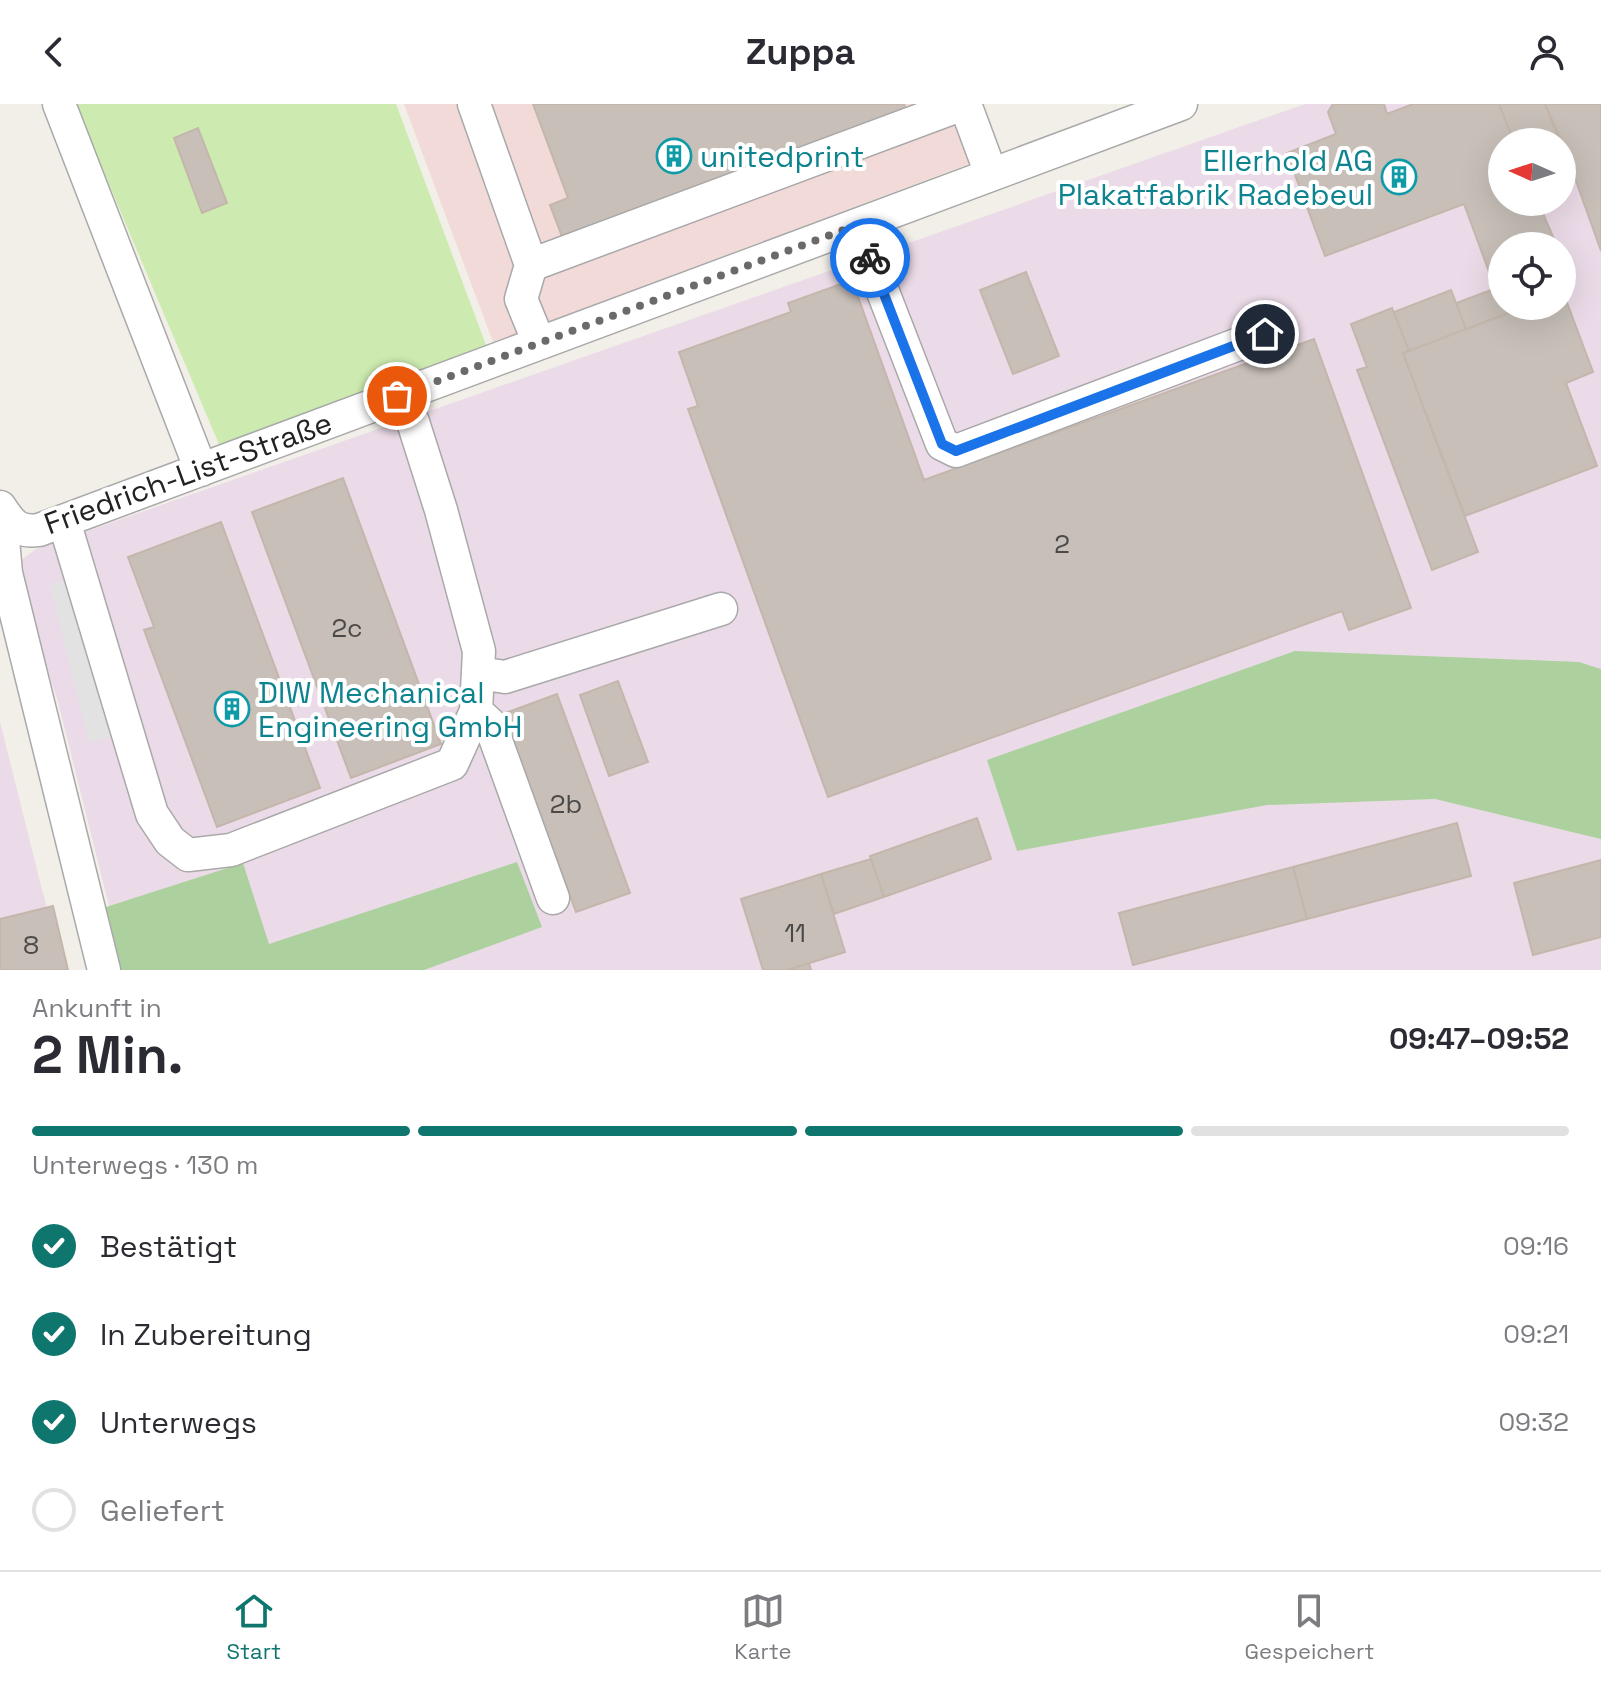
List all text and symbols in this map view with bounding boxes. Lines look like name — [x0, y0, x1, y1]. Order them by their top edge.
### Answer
text: Zuppa — [746, 29, 855, 75]
icon: back — [32, 30, 76, 74]
icon: person — [1525, 30, 1569, 74]
north arrow — [1488, 128, 1576, 216]
map controls — [1488, 128, 1576, 320]
building icon: unitedprint — [655, 137, 693, 175]
place label: unitedprint — [700, 137, 864, 176]
place label: Ellerhold AG Plakatfabrik Radebeul — [1058, 141, 1373, 214]
building icon: Ellerhold AG Plakatfabrik Radebeul — [1380, 158, 1418, 196]
courier — [830, 218, 910, 298]
button: locate — [1488, 232, 1576, 320]
icon: bike — [848, 236, 892, 280]
pin — [1231, 300, 1299, 368]
icon: home — [1243, 312, 1287, 356]
pin — [363, 362, 431, 430]
icon: bag — [375, 374, 419, 418]
street label: Friedrich-List-Straße — [39, 403, 337, 543]
house number: 2 — [1054, 527, 1070, 561]
house number: 2c — [331, 611, 363, 645]
place label: DIW Mechanical Engineering GmbH — [258, 673, 522, 746]
building icon: DIW Mechanical Engineering GmbH — [213, 690, 251, 728]
house number: 2b — [550, 787, 582, 821]
house number: 11 — [784, 916, 806, 950]
house number: 8 — [23, 928, 39, 962]
text: Ankunft in — [32, 991, 162, 1025]
text: 09:47–09:52 — [1389, 1019, 1569, 1058]
text: 2 Min. — [32, 1022, 183, 1088]
text: Unterwegs · 130 m — [32, 1148, 258, 1182]
icon: check — [32, 1224, 76, 1268]
text: Bestätigt — [100, 1227, 237, 1266]
text: 09:16 — [1503, 1229, 1569, 1263]
icon: check — [32, 1312, 76, 1356]
text: In Zubereitung — [100, 1315, 312, 1354]
text: 09:21 — [1503, 1317, 1569, 1351]
icon: check — [32, 1400, 76, 1444]
text: Unterwegs — [100, 1403, 257, 1442]
text: 09:32 — [1498, 1405, 1569, 1439]
text: Geliefert — [100, 1491, 225, 1530]
tab: Start — [227, 1589, 281, 1665]
tab: Karte — [734, 1589, 791, 1665]
tab: Gespeichert — [1245, 1589, 1374, 1665]

